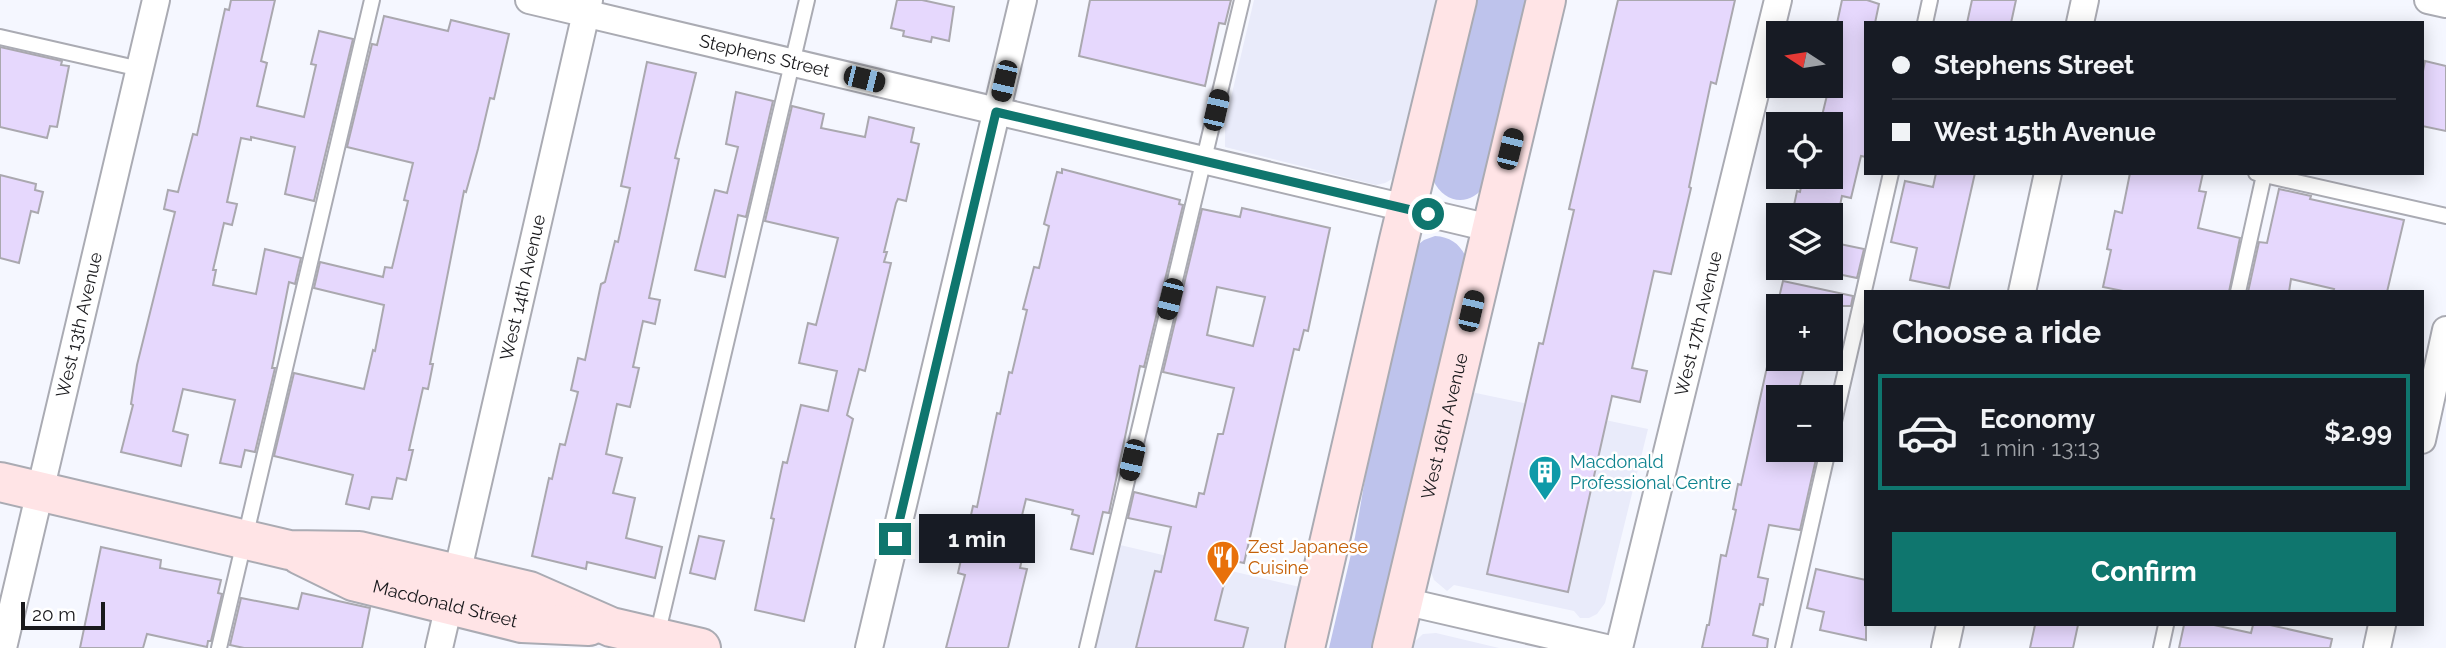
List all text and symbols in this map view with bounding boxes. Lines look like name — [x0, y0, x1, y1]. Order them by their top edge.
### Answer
north arrow — [1766, 21, 1843, 98]
map controls — [1766, 21, 1843, 462]
street label: Stephens Street — [697, 30, 832, 81]
text: Stephens Street — [1934, 50, 2134, 80]
car — [990, 58, 1019, 104]
car — [842, 64, 887, 94]
car — [1202, 87, 1231, 133]
button: locate — [1766, 112, 1843, 189]
text: West 15th Avenue — [1934, 117, 2156, 147]
car — [1495, 126, 1526, 172]
route start — [1412, 198, 1444, 230]
button: layers — [1766, 203, 1843, 280]
street label: West 14th Avenue — [495, 212, 549, 362]
street label: West 17th Avenue — [1670, 248, 1726, 398]
street label: West 13th Avenue — [52, 250, 106, 400]
car — [1155, 276, 1186, 322]
car — [1457, 288, 1486, 334]
button: + — [1766, 294, 1843, 371]
text: Choose a ride — [1892, 313, 2101, 350]
street label: West 16th Avenue — [1417, 350, 1472, 501]
button: − — [1766, 385, 1843, 462]
icon: car — [1896, 401, 1959, 464]
text: Economy — [1980, 404, 2095, 434]
text: $2.99 — [2324, 417, 2392, 447]
text: 1 min · 13:13 — [1980, 434, 2100, 461]
car — [1118, 437, 1147, 483]
place label: Macdonald Professional Centre — [1570, 451, 1732, 493]
building icon: Macdonald Professional Centre — [1526, 453, 1564, 502]
callout: 1 min — [920, 514, 1035, 564]
route end — [879, 523, 911, 555]
text: 1 min — [948, 525, 1006, 552]
button: Confirm — [1892, 532, 2396, 612]
place label: Zest Japanese Cuisine — [1248, 536, 1368, 578]
restaurant icon: Zest Japanese Cuisine — [1204, 538, 1242, 587]
street label: Macdonald Street — [371, 575, 520, 631]
scale bar — [21, 599, 105, 631]
text: 20 m — [32, 603, 76, 625]

